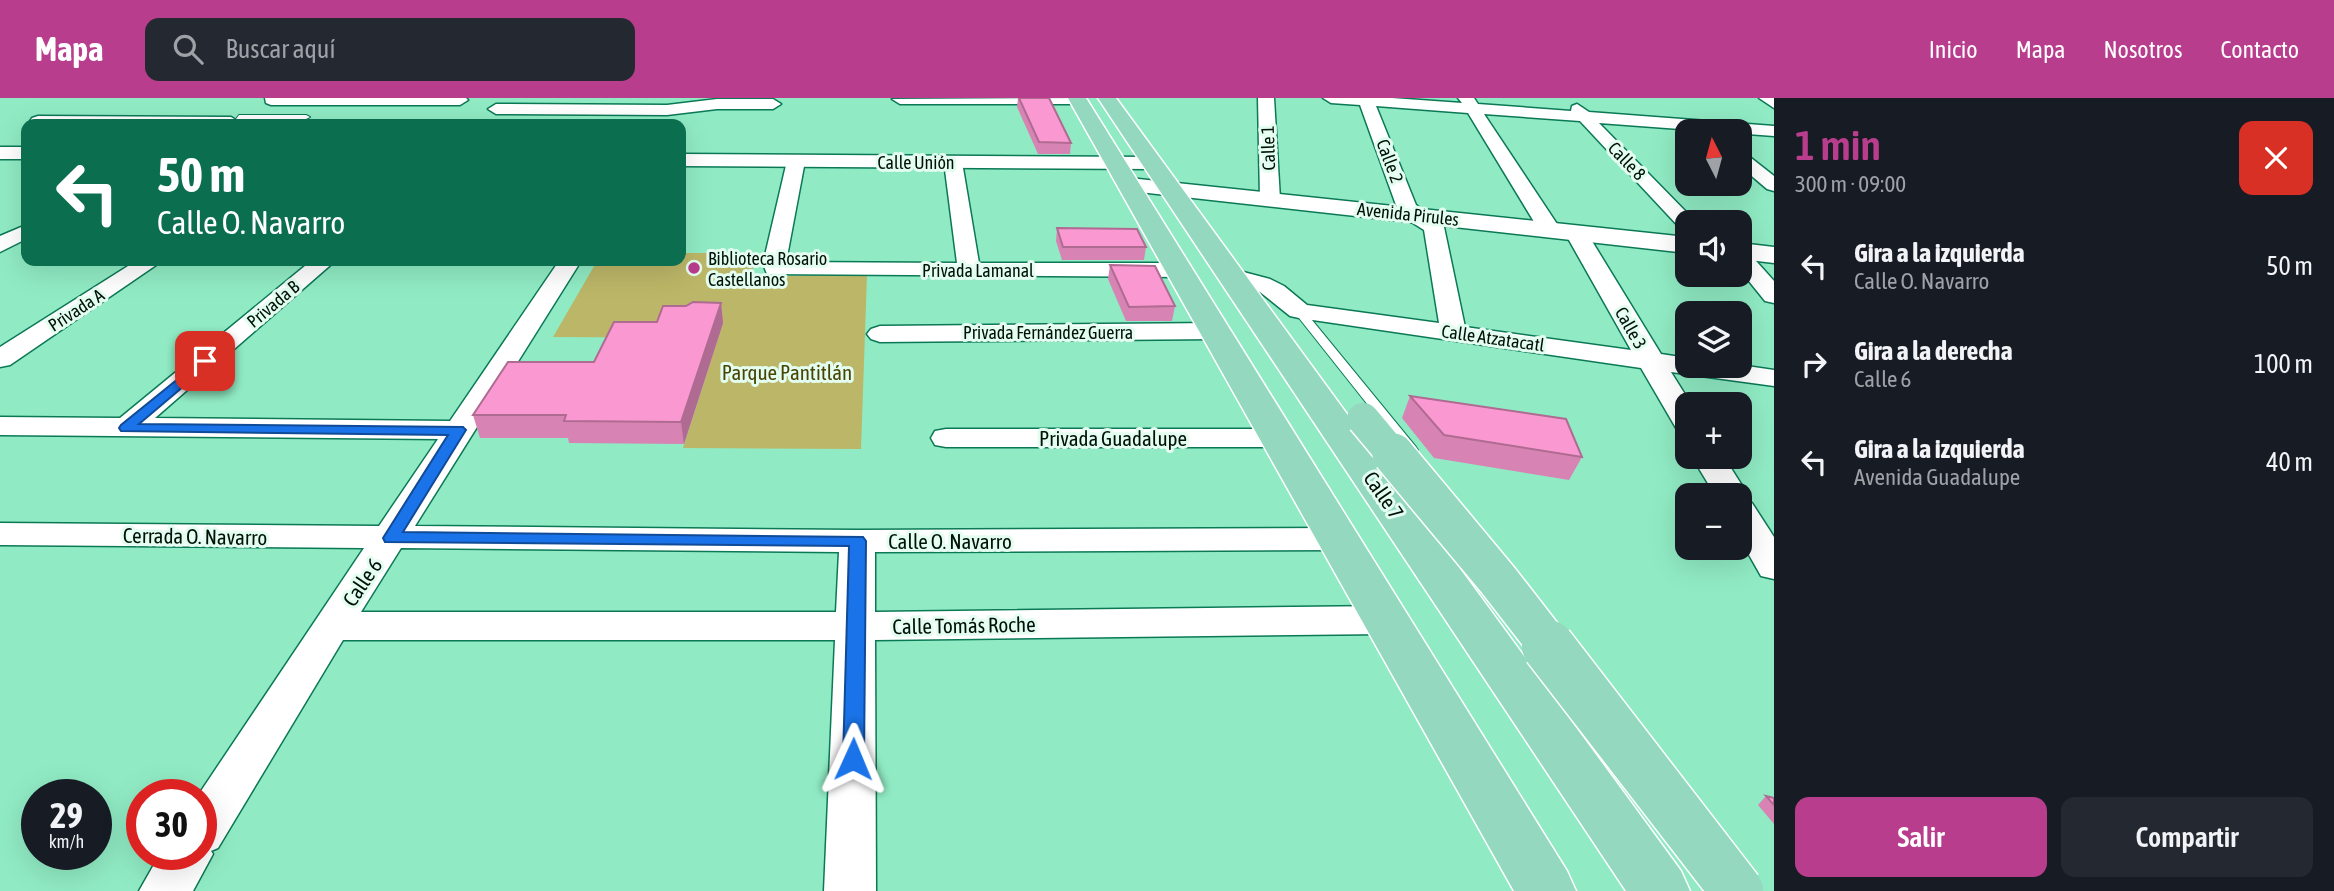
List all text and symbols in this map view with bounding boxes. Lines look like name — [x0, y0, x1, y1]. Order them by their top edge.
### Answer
search box — [145, 18, 635, 81]
text: Mapa — [35, 30, 103, 68]
icon: search — [169, 30, 207, 68]
text: Buscar aquí — [225, 34, 335, 64]
text: Inicio — [1929, 36, 1978, 63]
text: Mapa — [2016, 36, 2065, 63]
text: Nosotros — [2103, 36, 2182, 63]
text: Contacto — [2220, 36, 2299, 63]
north arrow — [1675, 119, 1752, 196]
map controls — [1675, 119, 1752, 560]
text: 1 min — [1795, 121, 1881, 169]
button: close — [2239, 121, 2313, 195]
street label: Calle 1 — [1257, 125, 1279, 171]
street label: Calle 2 — [1372, 136, 1408, 186]
street label: Calle 8 — [1604, 138, 1650, 184]
text: 50 m — [157, 146, 245, 202]
icon: left — [42, 147, 133, 238]
street label: Calle Unión — [877, 152, 955, 173]
text: 300 m · 09:00 — [1795, 171, 1906, 197]
street label: Avenida Pirules — [1356, 198, 1460, 230]
text: Calle O. Navarro — [157, 204, 345, 241]
button: sound — [1675, 210, 1752, 287]
text: Gira a la izquierda — [1854, 238, 2025, 268]
icon: left — [1795, 247, 1833, 285]
place label: Biblioteca Rosario Castellanos — [708, 248, 827, 290]
text: 50 m — [2266, 251, 2313, 281]
marker: Biblioteca Rosario Castellanos — [686, 260, 702, 276]
street label: Privada Lamanal — [922, 260, 1034, 281]
text: Calle O. Navarro — [1854, 268, 1989, 294]
street label: Privada B — [243, 276, 304, 332]
street label: Privada A — [44, 284, 108, 336]
button: layers — [1675, 301, 1752, 378]
street label: Calle 3 — [1611, 303, 1651, 353]
street label: Calle Atzatacatl — [1440, 320, 1546, 356]
street label: Privada Fernández Guerra — [963, 322, 1133, 343]
pin — [175, 331, 235, 391]
text: Gira a la derecha — [1854, 336, 2013, 366]
icon: arrive — [186, 342, 224, 380]
icon: right — [1795, 345, 1833, 383]
text: 100 m — [2254, 349, 2313, 379]
park label: Parque Pantitlán — [722, 360, 852, 384]
text: Calle 6 — [1854, 366, 1911, 392]
button: + — [1675, 392, 1752, 469]
street label: Privada Guadalupe — [1039, 426, 1187, 450]
text: Gira a la izquierda — [1854, 434, 2025, 464]
icon: left — [1795, 443, 1833, 481]
text: 40 m — [2266, 447, 2313, 477]
text: Avenida Guadalupe — [1854, 464, 2020, 490]
street label: Calle 7 — [1359, 467, 1409, 523]
button: − — [1675, 483, 1752, 560]
street label: Cerrada O. Navarro — [123, 523, 267, 549]
street label: Calle O. Navarro — [888, 529, 1012, 553]
street label: Calle 6 — [337, 553, 387, 610]
street label: Calle Tomás Roche — [892, 612, 1036, 638]
position arrow — [816, 722, 890, 796]
speed limit sign: 30 — [126, 779, 217, 870]
text: 29 — [50, 795, 83, 835]
button: Salir — [1795, 797, 2047, 877]
button: Compartir — [2061, 797, 2313, 877]
text: km/h — [49, 831, 84, 852]

